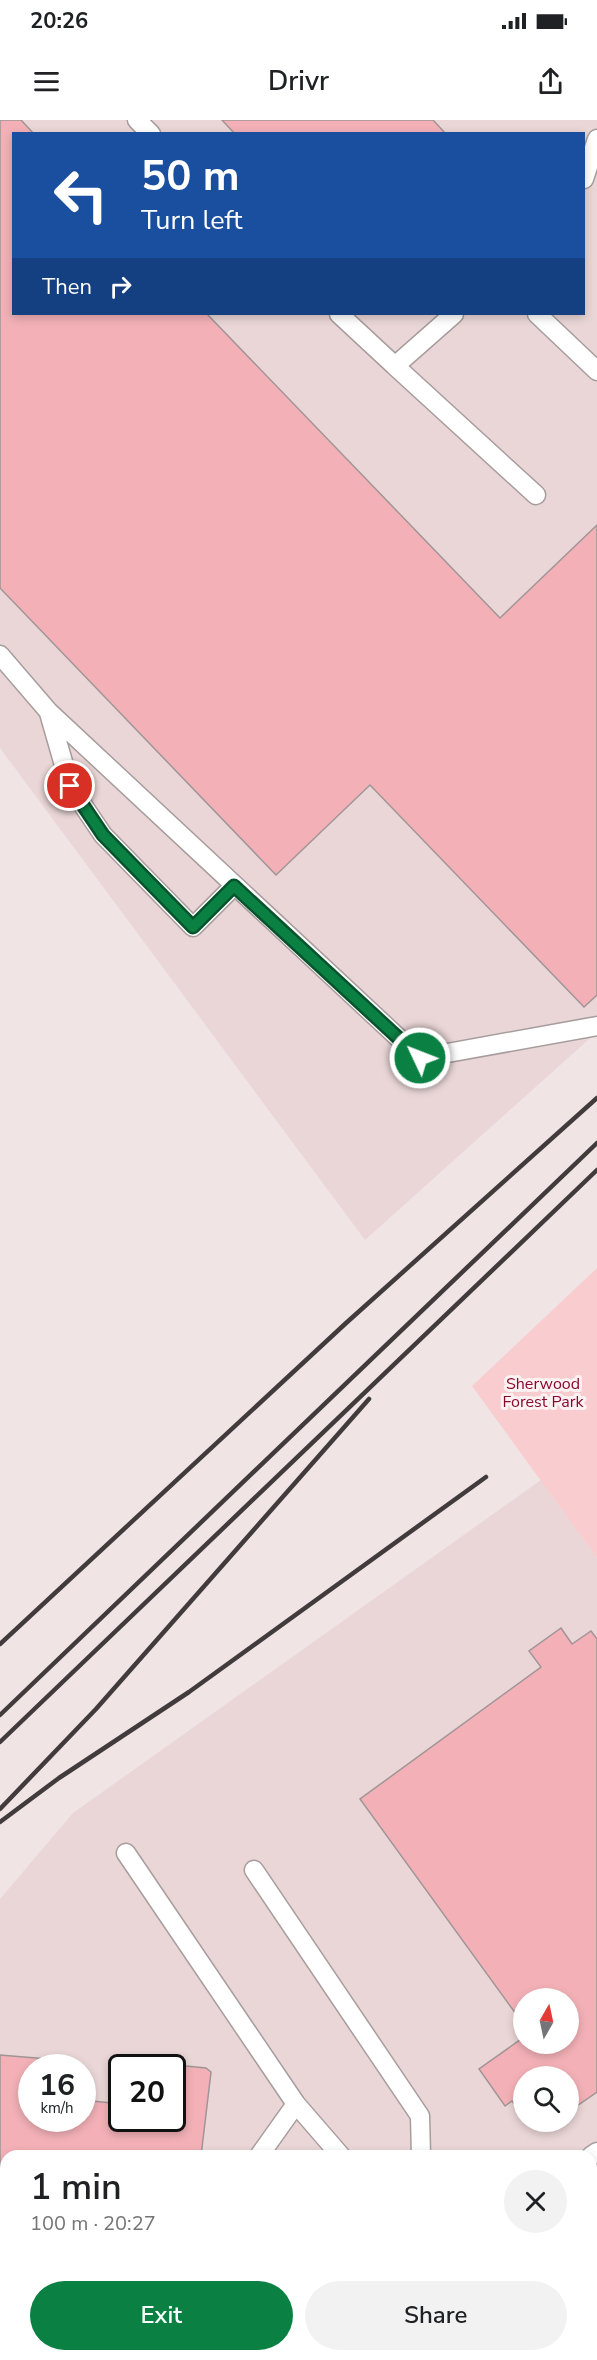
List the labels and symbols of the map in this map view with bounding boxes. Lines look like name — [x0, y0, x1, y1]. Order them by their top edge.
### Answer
pin — [44, 760, 95, 811]
position arrow — [388, 1026, 452, 1090]
park label: Sherwood Forest Park — [503, 1373, 584, 1413]
north arrow — [513, 1988, 579, 2054]
speed limit sign: 20 — [108, 2054, 186, 2132]

